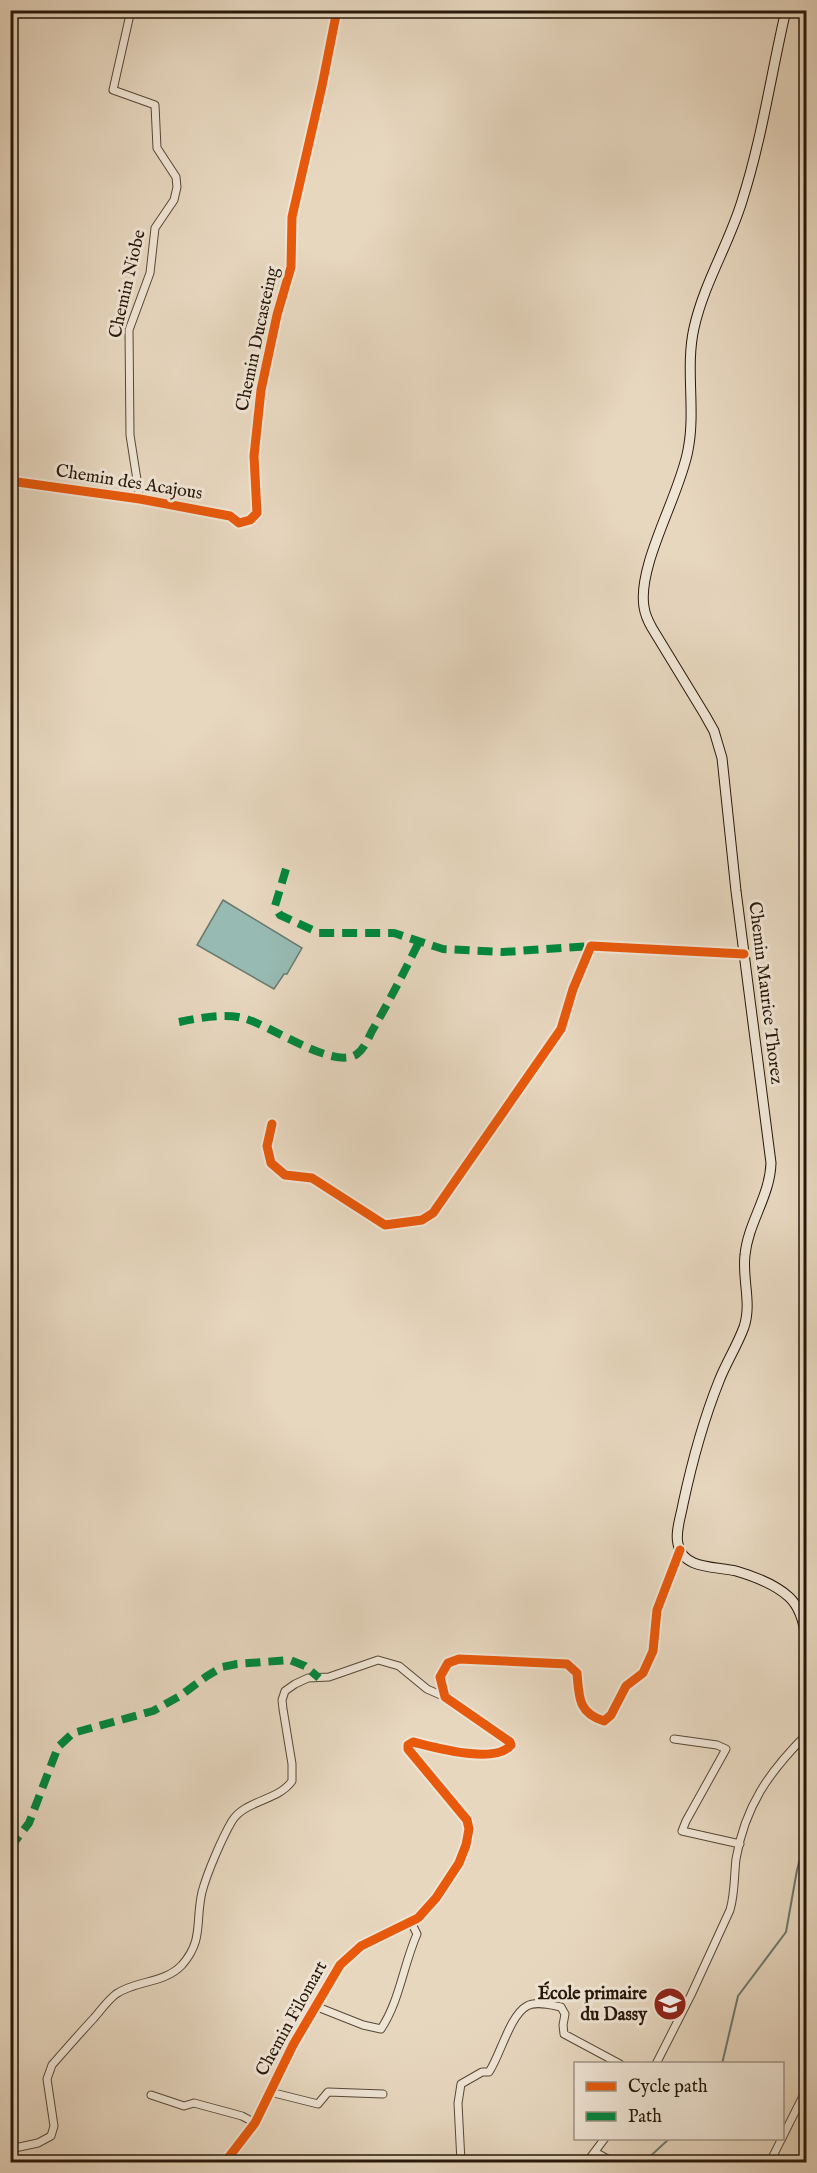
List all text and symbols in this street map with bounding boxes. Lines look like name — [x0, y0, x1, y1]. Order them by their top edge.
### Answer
street label: Chemin Niobe — [104, 228, 152, 340]
street label: Chemin Ducasteing — [231, 264, 285, 413]
street label: Chemin des Acajous — [54, 460, 204, 506]
street label: Chemin Maurice Thorez — [742, 900, 788, 1086]
street label: Chemin Filomart — [251, 1957, 333, 2081]
place label: École primaire du Dassy — [538, 1981, 648, 2027]
school or university icon: École primaire du Dassy — [652, 1986, 688, 2022]
legend — [574, 2062, 784, 2140]
text: Cycle path — [628, 2076, 708, 2099]
text: Path — [628, 2106, 662, 2129]

